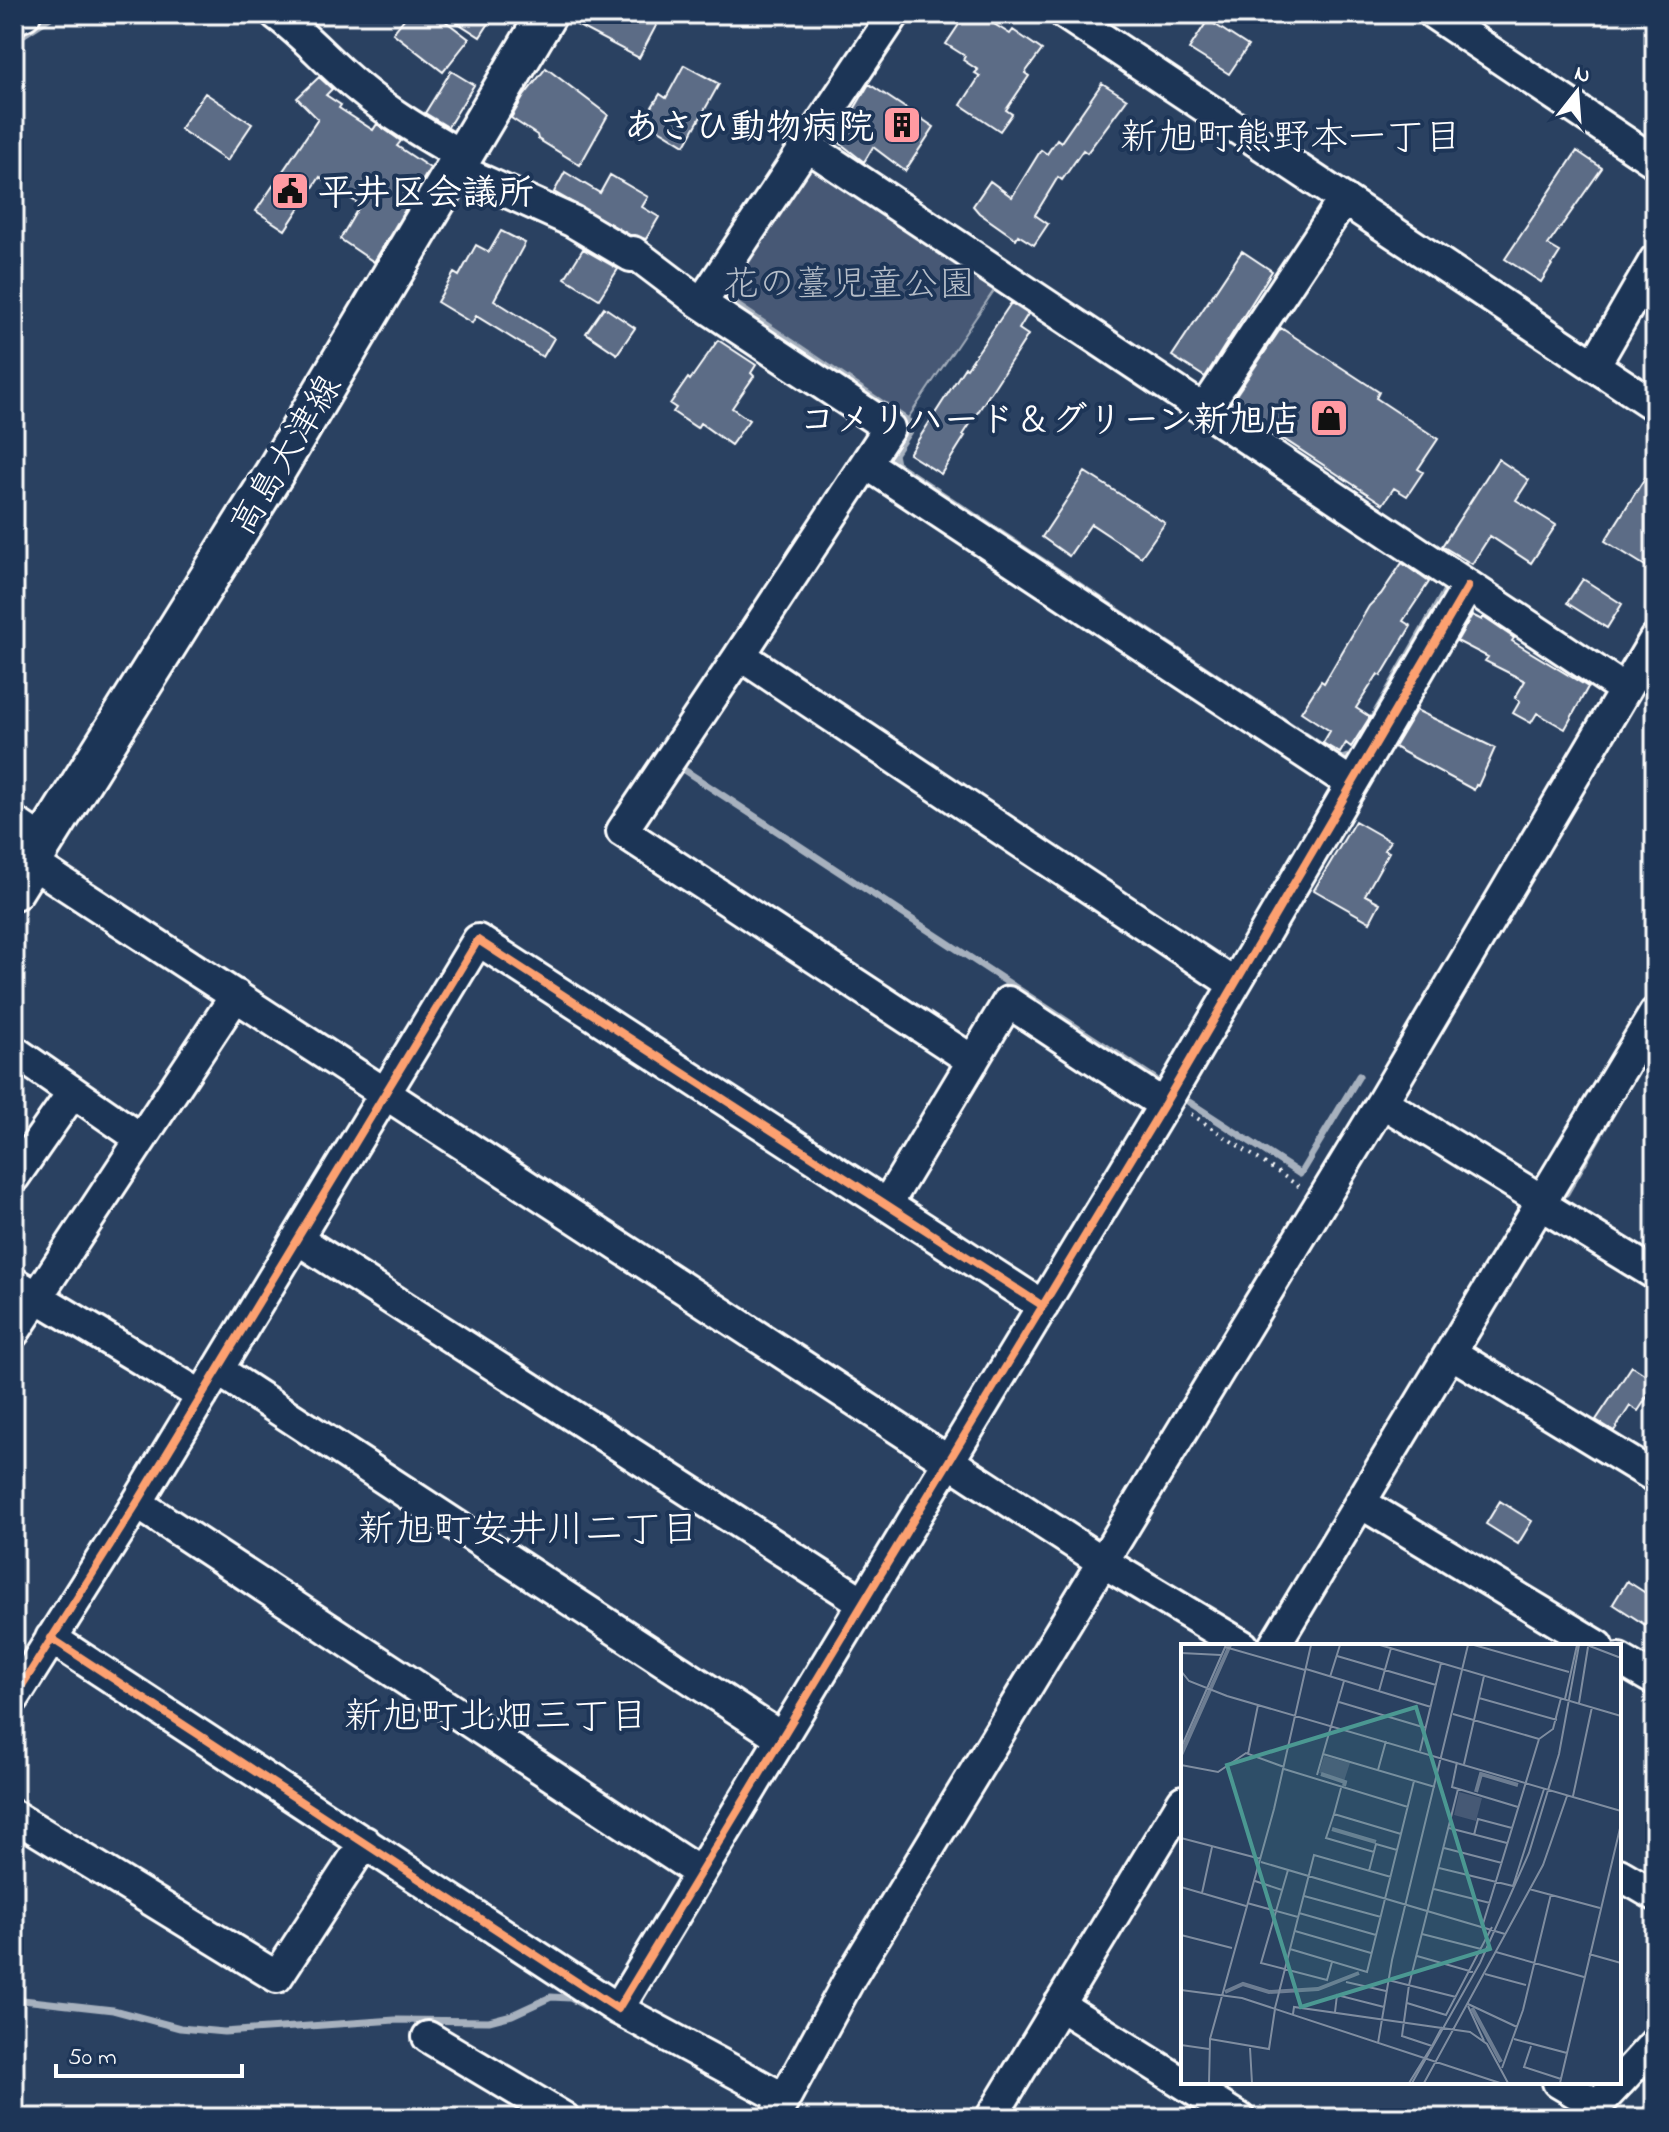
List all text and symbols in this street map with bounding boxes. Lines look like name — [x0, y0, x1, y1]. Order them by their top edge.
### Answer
north arrow — [1537, 52, 1617, 132]
text: N — [1570, 58, 1594, 93]
place label: あさひ動物病院 — [623, 103, 874, 156]
building icon: あさひ動物病院 — [881, 104, 923, 146]
district label: 新旭町熊野本一丁目 — [1120, 112, 1462, 168]
place label: 平井区会議所 — [318, 169, 534, 222]
public building icon: 平井区会議所 — [269, 170, 311, 212]
park label: 花の薹児童公園 — [723, 260, 975, 313]
street label: 高島大津線 — [219, 366, 357, 547]
place label: コメリハード＆グリーン新旭店 — [799, 396, 1301, 449]
shop icon: コメリハード＆グリーン新旭店 — [1308, 397, 1350, 439]
district label: 新旭町安井川二丁目 — [357, 1504, 699, 1560]
inset map — [1181, 1644, 1621, 2084]
district label: 新旭町北畑三丁目 — [344, 1691, 648, 1747]
scale bar — [56, 2028, 242, 2078]
text: 50 m — [68, 2041, 117, 2076]

